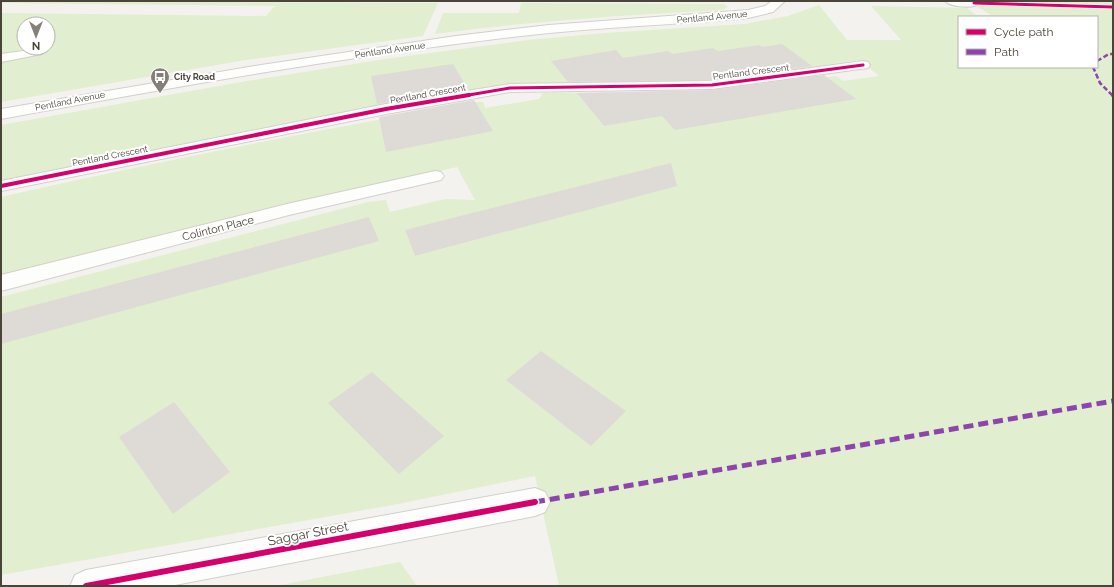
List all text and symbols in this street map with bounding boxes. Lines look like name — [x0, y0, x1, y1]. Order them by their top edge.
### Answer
street label: Pentland Avenue — [676, 9, 748, 25]
north arrow — [16, 16, 56, 56]
legend — [958, 16, 1098, 68]
text: Cycle path — [994, 25, 1053, 39]
text: N — [32, 39, 40, 52]
street label: Pentland Avenue — [354, 40, 426, 60]
text: Path — [994, 45, 1019, 59]
street label: Pentland Crescent — [712, 62, 790, 82]
bus stop icon: City Road — [149, 66, 171, 94]
place label: City Road — [174, 72, 215, 82]
street label: Pentland Crescent — [389, 82, 467, 106]
street label: Pentland Avenue — [34, 89, 106, 113]
street label: Pentland Crescent — [71, 144, 149, 168]
street label: Colinton Place — [181, 213, 256, 244]
street label: Saggar Street — [267, 518, 350, 549]

